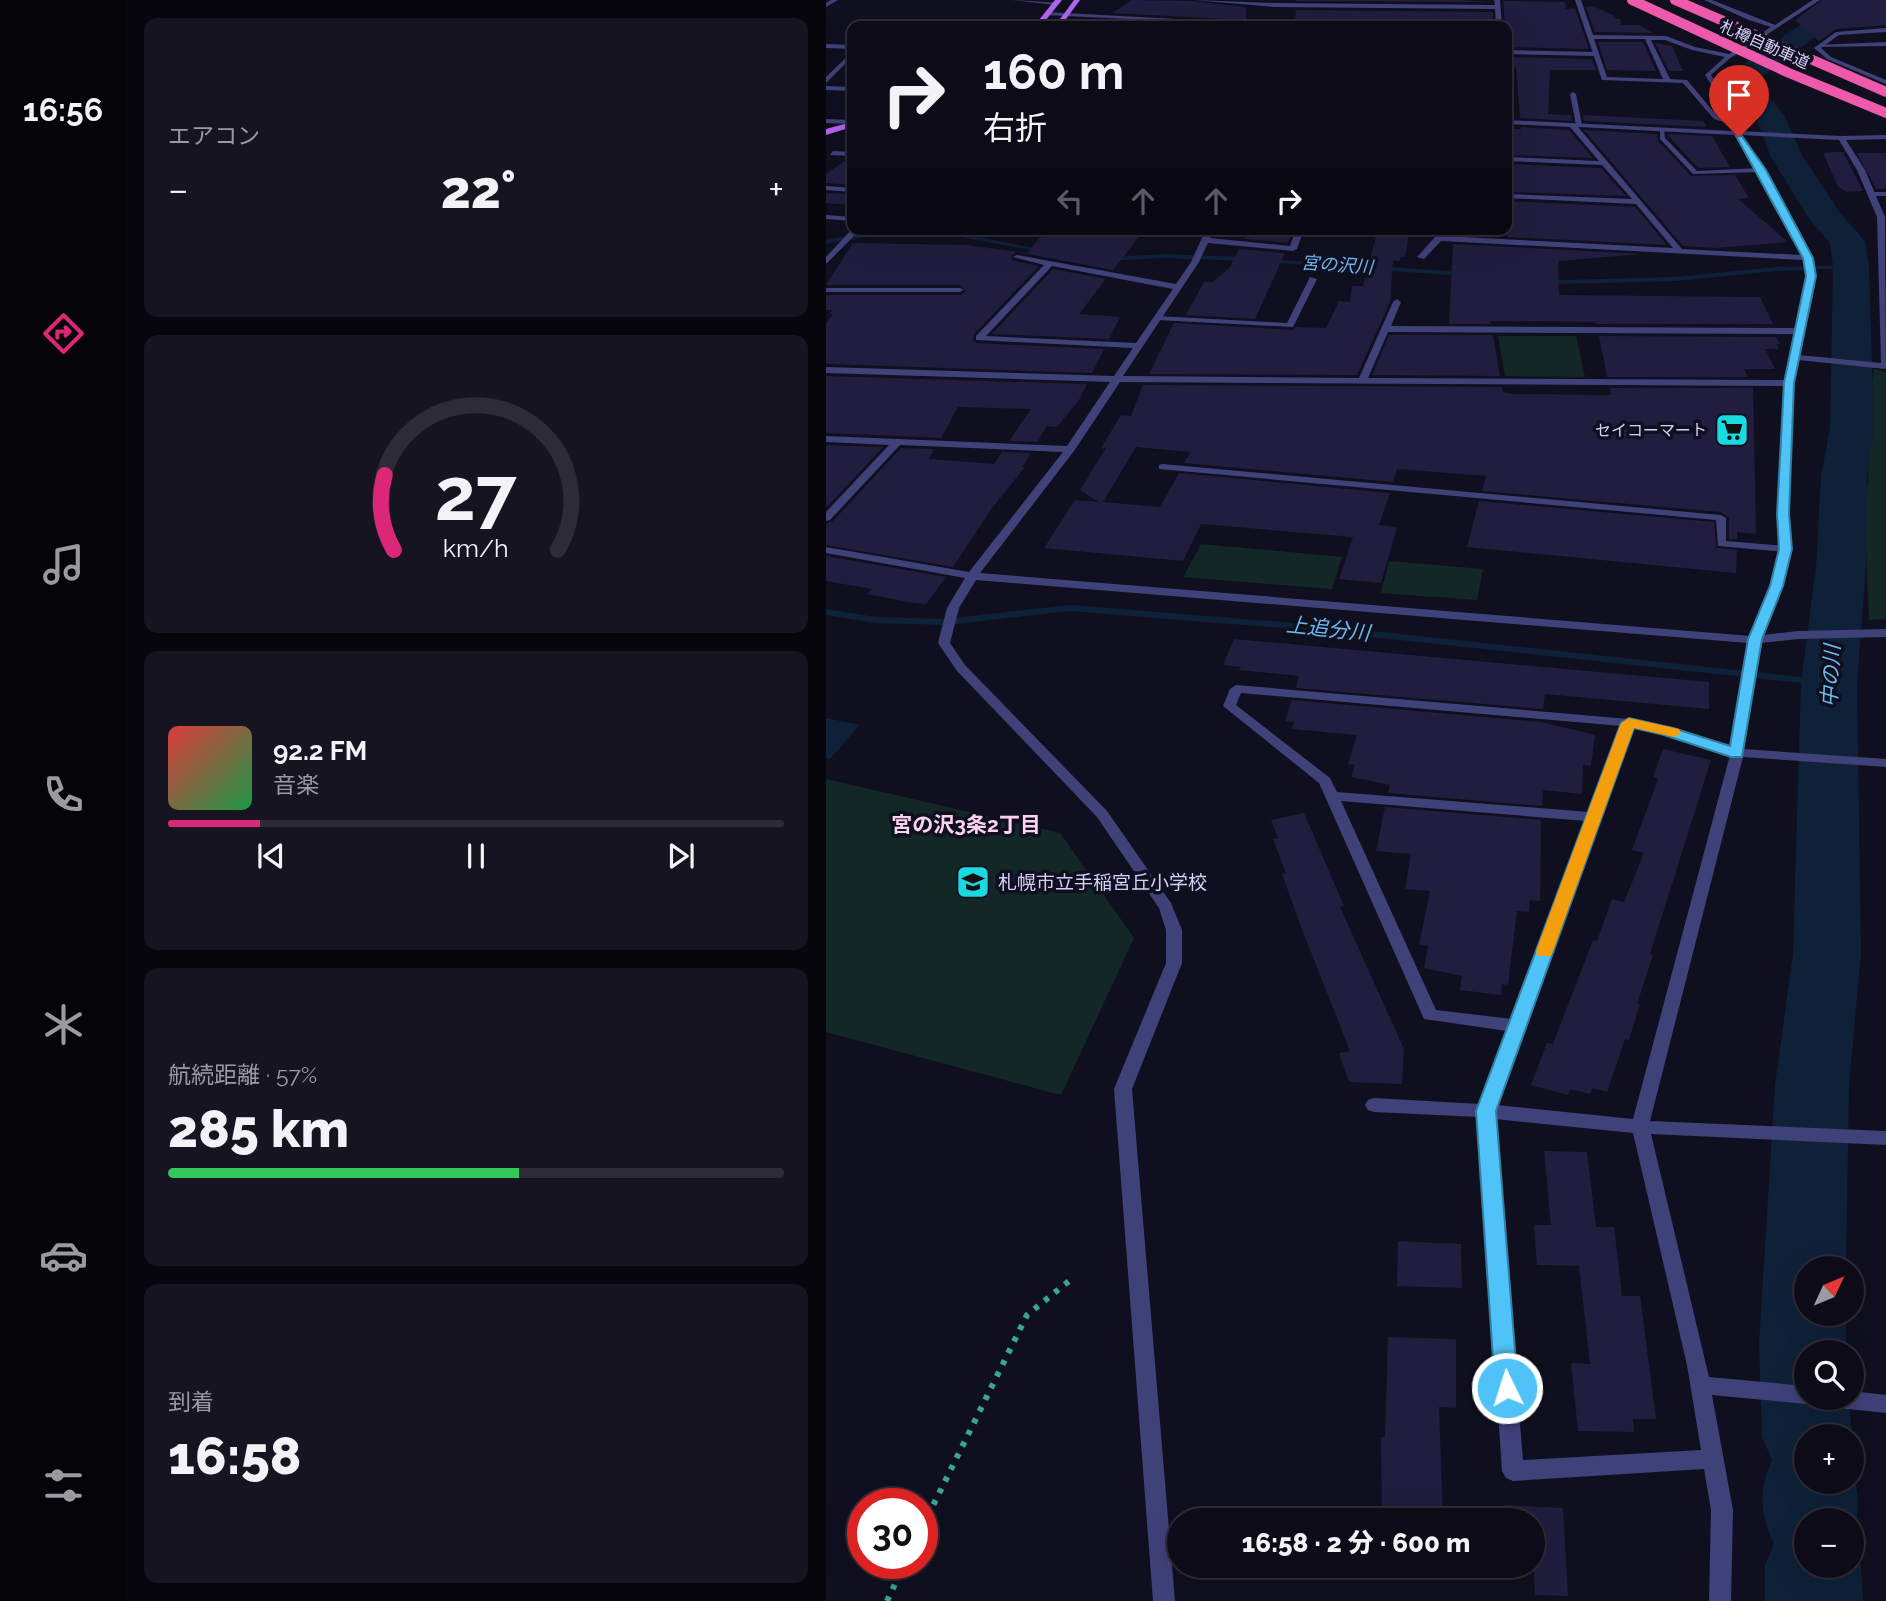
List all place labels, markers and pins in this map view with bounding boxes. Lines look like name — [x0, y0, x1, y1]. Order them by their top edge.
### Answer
pin — [1709, 65, 1769, 137]
supermarket icon: セイコーマート — [1713, 411, 1751, 449]
place label: セイコーマート — [1595, 421, 1707, 440]
school or university icon: 札幌市立手稲宮丘小学校 — [954, 863, 992, 901]
place label: 札幌市立手稲宮丘小学校 — [998, 871, 1207, 893]

